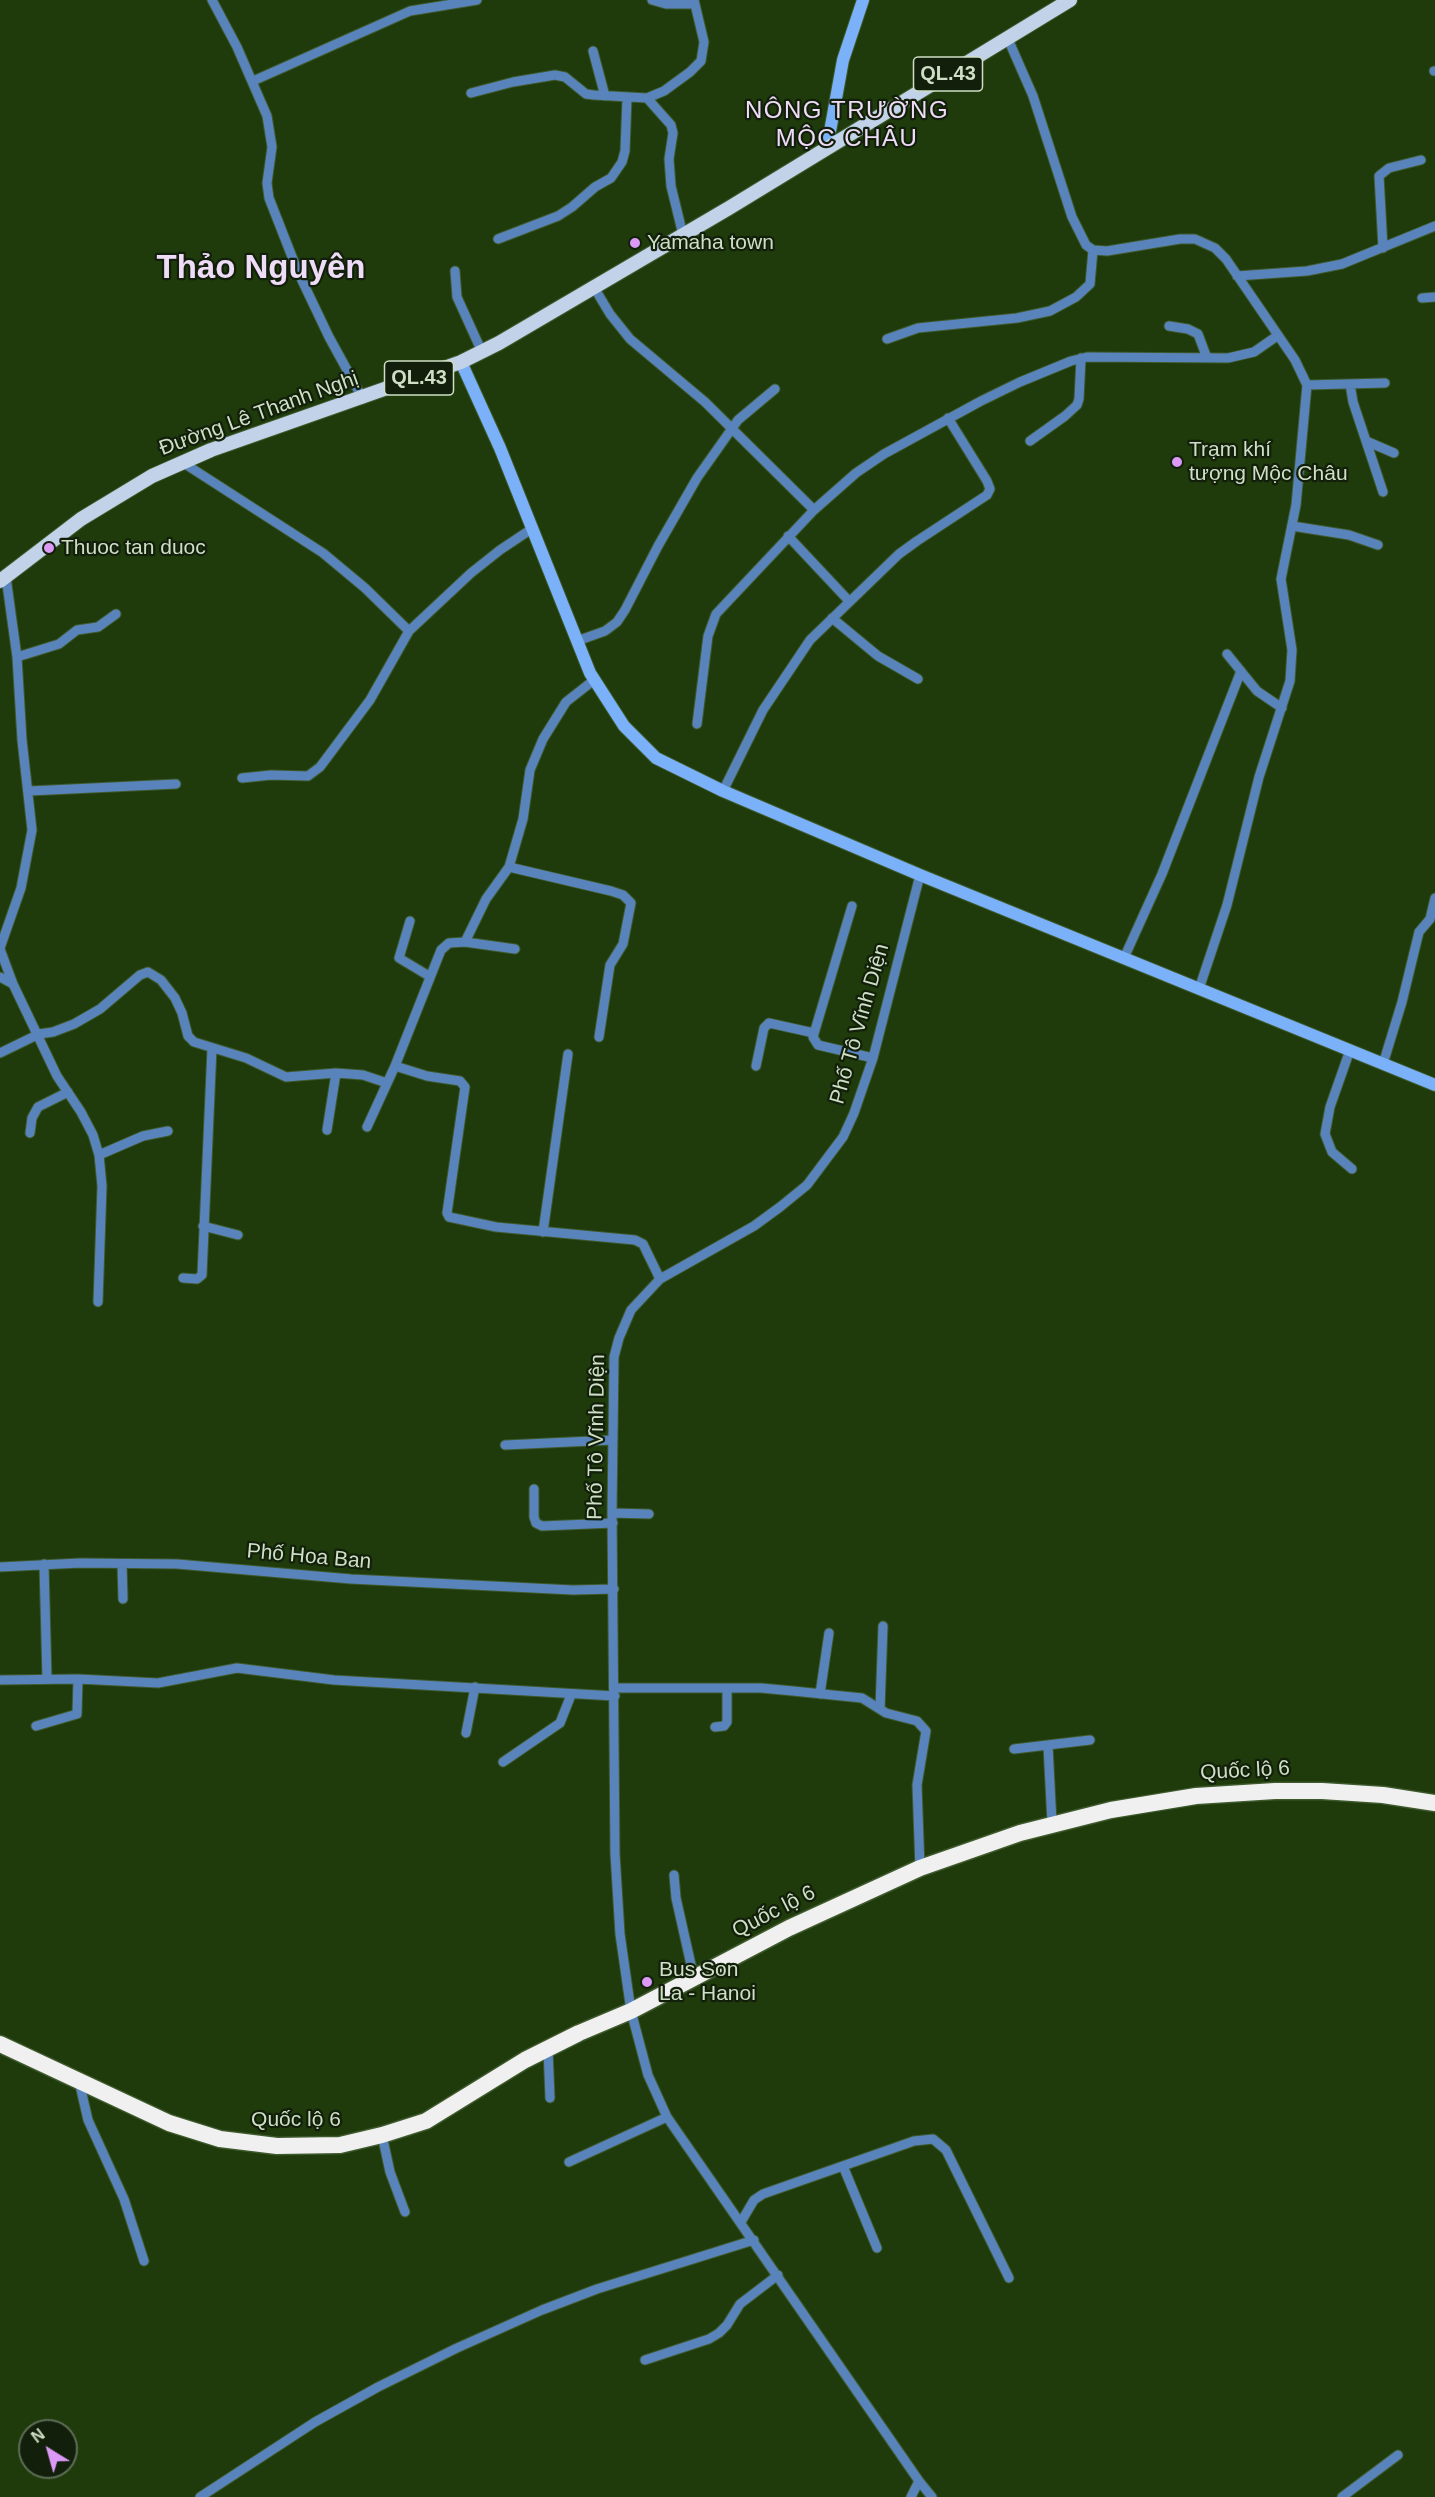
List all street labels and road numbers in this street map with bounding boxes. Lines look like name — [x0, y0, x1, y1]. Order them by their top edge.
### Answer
road number: QL.43 — [914, 57, 982, 91]
road number: QL.43 — [384, 361, 454, 395]
street label: Đường Lê Thanh Nghị — [156, 366, 362, 462]
street label: Phố Tô Vĩnh Diện — [825, 941, 895, 1107]
street label: Phố Tô Vĩnh Diện — [583, 1354, 611, 1520]
street label: Phố Hoa Ban — [246, 1539, 372, 1575]
street label: Quốc lộ 6 — [1199, 1756, 1291, 1786]
street label: Quốc lộ 6 — [728, 1880, 820, 1944]
street label: Quốc lộ 6 — [251, 2107, 341, 2133]

